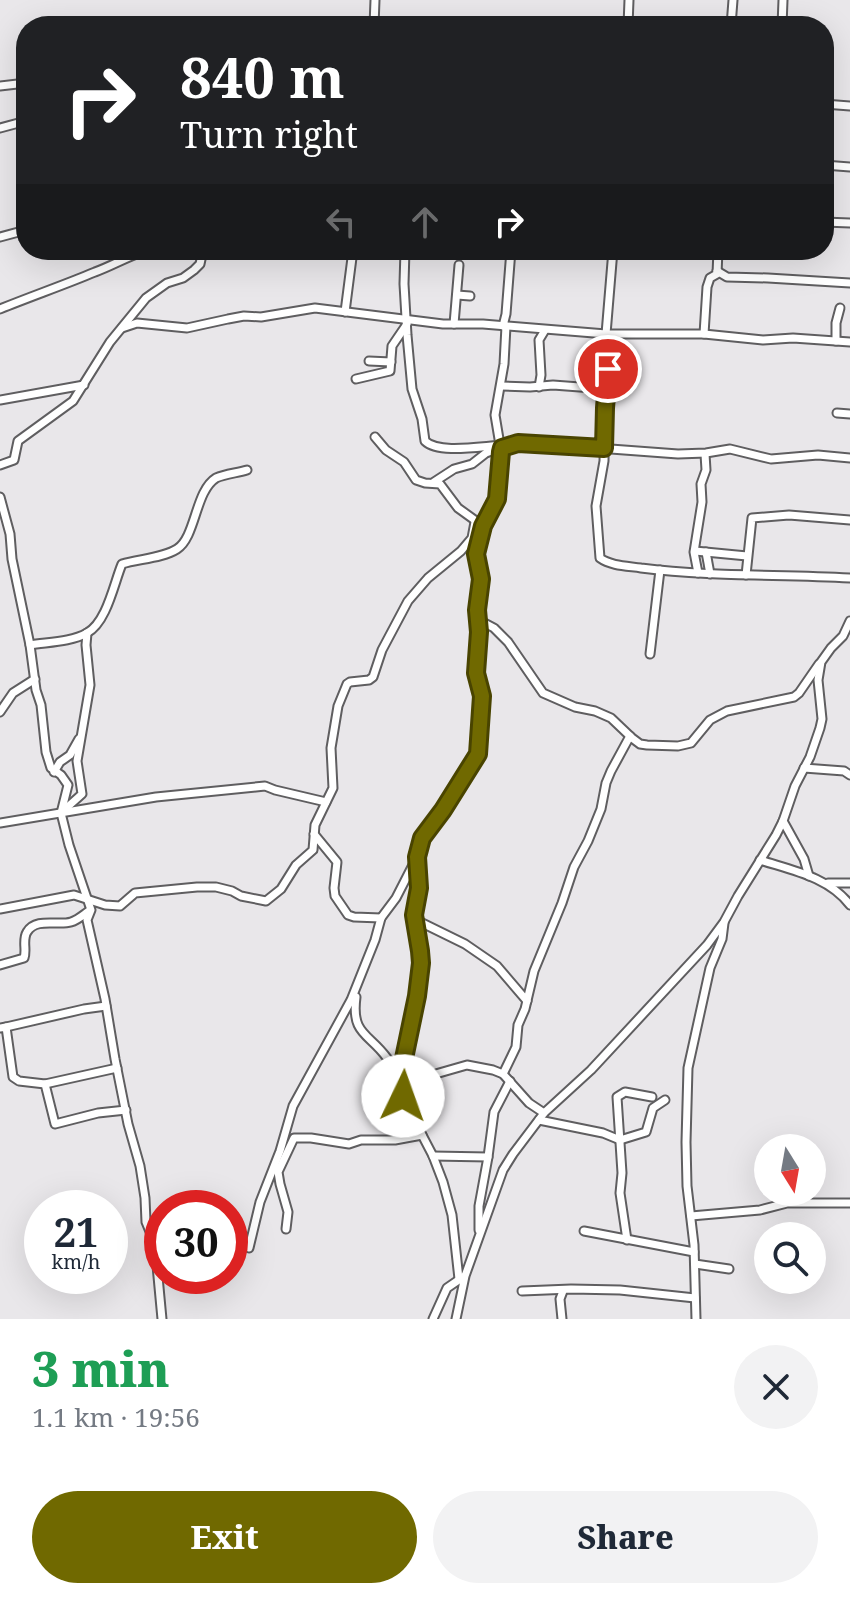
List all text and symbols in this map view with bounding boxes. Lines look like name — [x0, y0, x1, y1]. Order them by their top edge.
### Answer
text: 840 m — [180, 38, 345, 114]
icon: right — [48, 48, 152, 152]
text: Turn right — [180, 110, 358, 159]
icon: left — [319, 200, 363, 244]
icon: ahead — [403, 200, 447, 244]
icon: right — [487, 200, 531, 244]
pin — [574, 335, 642, 403]
icon: arrive — [586, 347, 630, 391]
position arrow — [361, 1054, 445, 1138]
north arrow — [754, 1134, 826, 1206]
map controls — [754, 1134, 826, 1294]
speed limit sign: 30 — [144, 1190, 248, 1294]
text: 21 — [53, 1204, 99, 1259]
button: search — [754, 1222, 826, 1294]
text: km/h — [51, 1248, 101, 1275]
text: 3 min — [32, 1336, 170, 1401]
button: close — [734, 1345, 818, 1429]
text: 1.1 km · 19:56 — [32, 1399, 200, 1435]
button: Exit — [32, 1491, 417, 1583]
button: Share — [433, 1491, 818, 1583]

